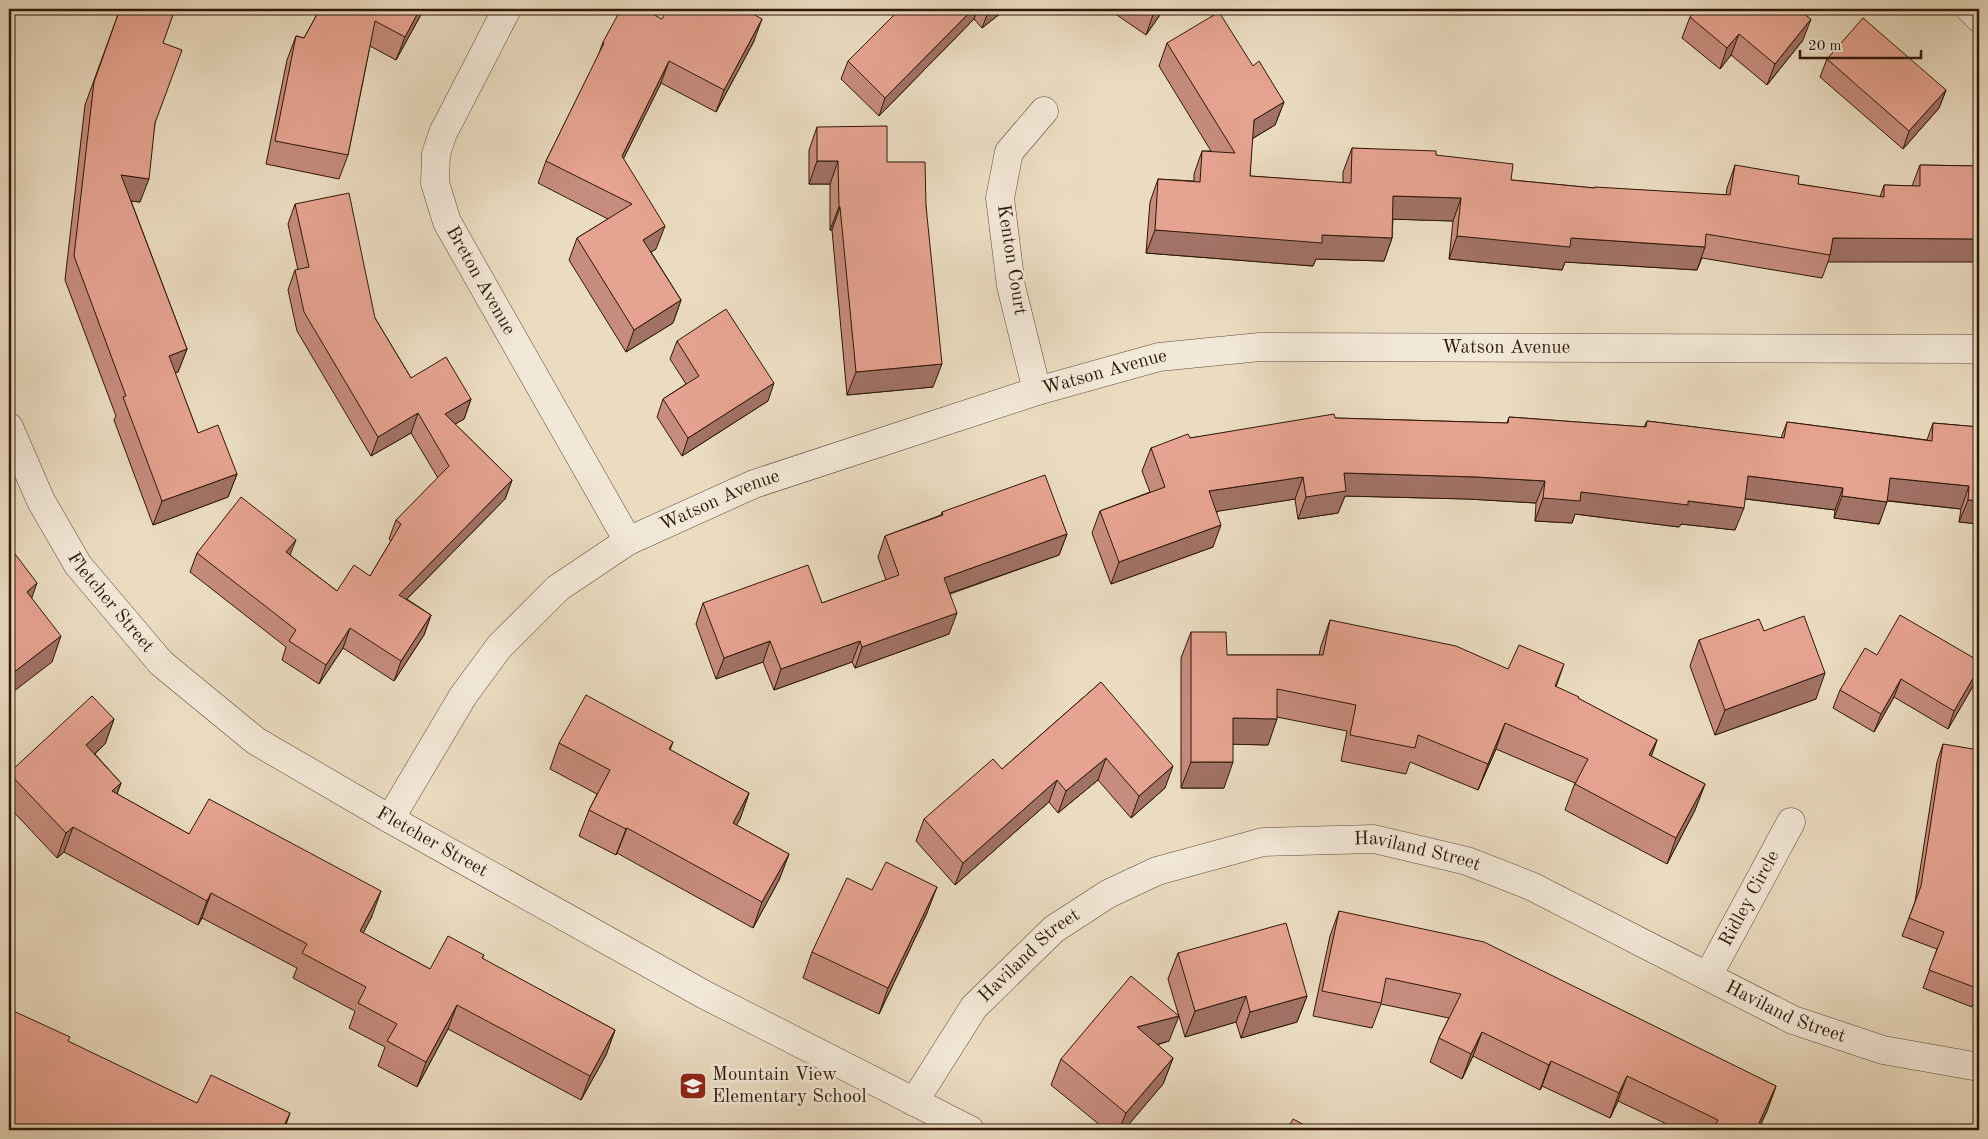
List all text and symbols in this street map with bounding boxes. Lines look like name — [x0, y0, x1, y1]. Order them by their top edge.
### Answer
scale bar — [1800, 28, 1922, 60]
text: 20 m — [1808, 39, 1842, 54]
street label: Kenton Court — [993, 203, 1029, 317]
street label: Breton Avenue — [442, 223, 519, 338]
street label: Watson Avenue — [1442, 338, 1570, 357]
street label: Watson Avenue — [1040, 347, 1168, 399]
street label: Watson Avenue — [657, 467, 782, 535]
street label: Fletcher Street — [63, 549, 157, 656]
street label: Fletcher Street — [373, 804, 491, 881]
street label: Haviland Street — [1354, 829, 1483, 875]
street label: Ridley Circle — [1716, 847, 1783, 950]
street label: Haviland Street — [975, 905, 1083, 1006]
street label: Haviland Street — [1722, 977, 1848, 1046]
place label: Mountain View Elementary School — [712, 1066, 867, 1107]
school or university icon: Mountain View Elementary School — [678, 1071, 708, 1101]

